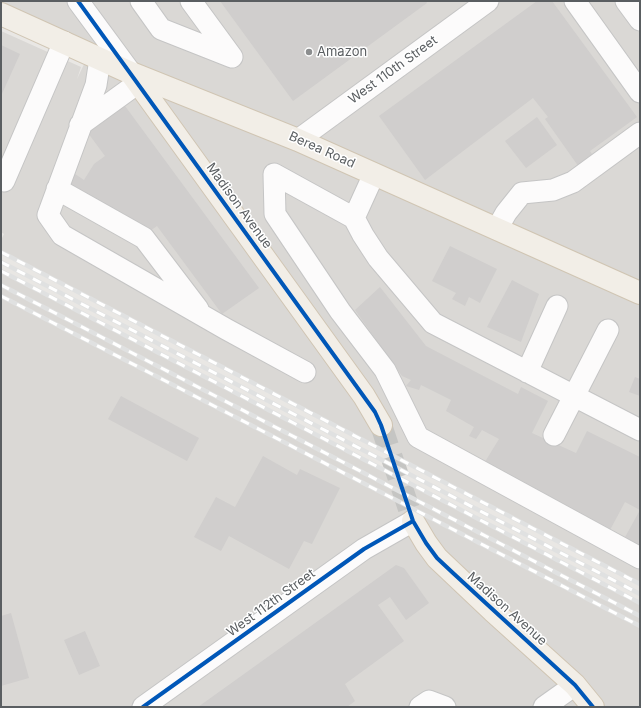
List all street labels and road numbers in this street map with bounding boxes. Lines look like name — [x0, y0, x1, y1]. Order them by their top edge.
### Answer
street label: West 110th Street — [346, 33, 440, 107]
street label: Berea Road — [286, 128, 358, 172]
street label: Madison Avenue — [203, 160, 275, 252]
street label: West 112th Street — [224, 566, 318, 640]
street label: Madison Avenue — [464, 569, 550, 649]

